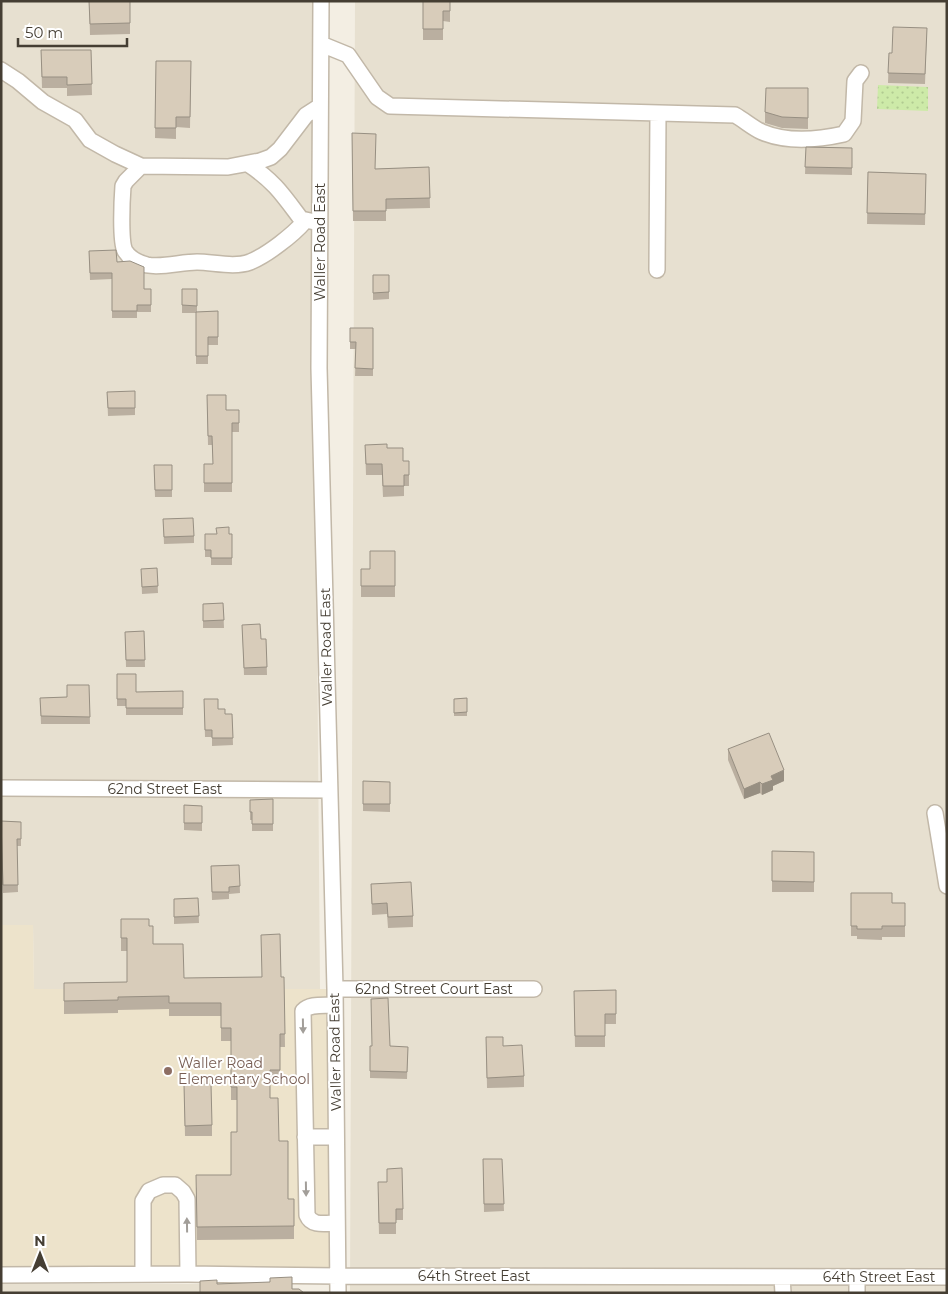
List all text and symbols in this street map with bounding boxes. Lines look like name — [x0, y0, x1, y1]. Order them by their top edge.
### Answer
scale bar — [18, 15, 126, 47]
text: 50 m — [25, 23, 63, 42]
street label: Waller Road East — [311, 182, 329, 301]
street label: Waller Road East — [316, 587, 336, 706]
street label: 62nd Street East — [107, 780, 223, 798]
street label: 62nd Street Court East — [355, 980, 513, 998]
street label: Waller Road East — [325, 992, 345, 1111]
one-way arrow — [299, 1018, 307, 1034]
place label: Waller Road Elementary School — [178, 1054, 310, 1088]
marker: Waller Road Elementary School — [162, 1065, 174, 1077]
one-way arrow — [302, 1181, 310, 1197]
one-way arrow — [183, 1217, 191, 1233]
north arrow — [15, 1229, 65, 1279]
text: N — [34, 1232, 46, 1250]
street label: 64th Street East — [418, 1267, 531, 1285]
street label: 64th Street East — [823, 1268, 936, 1286]

